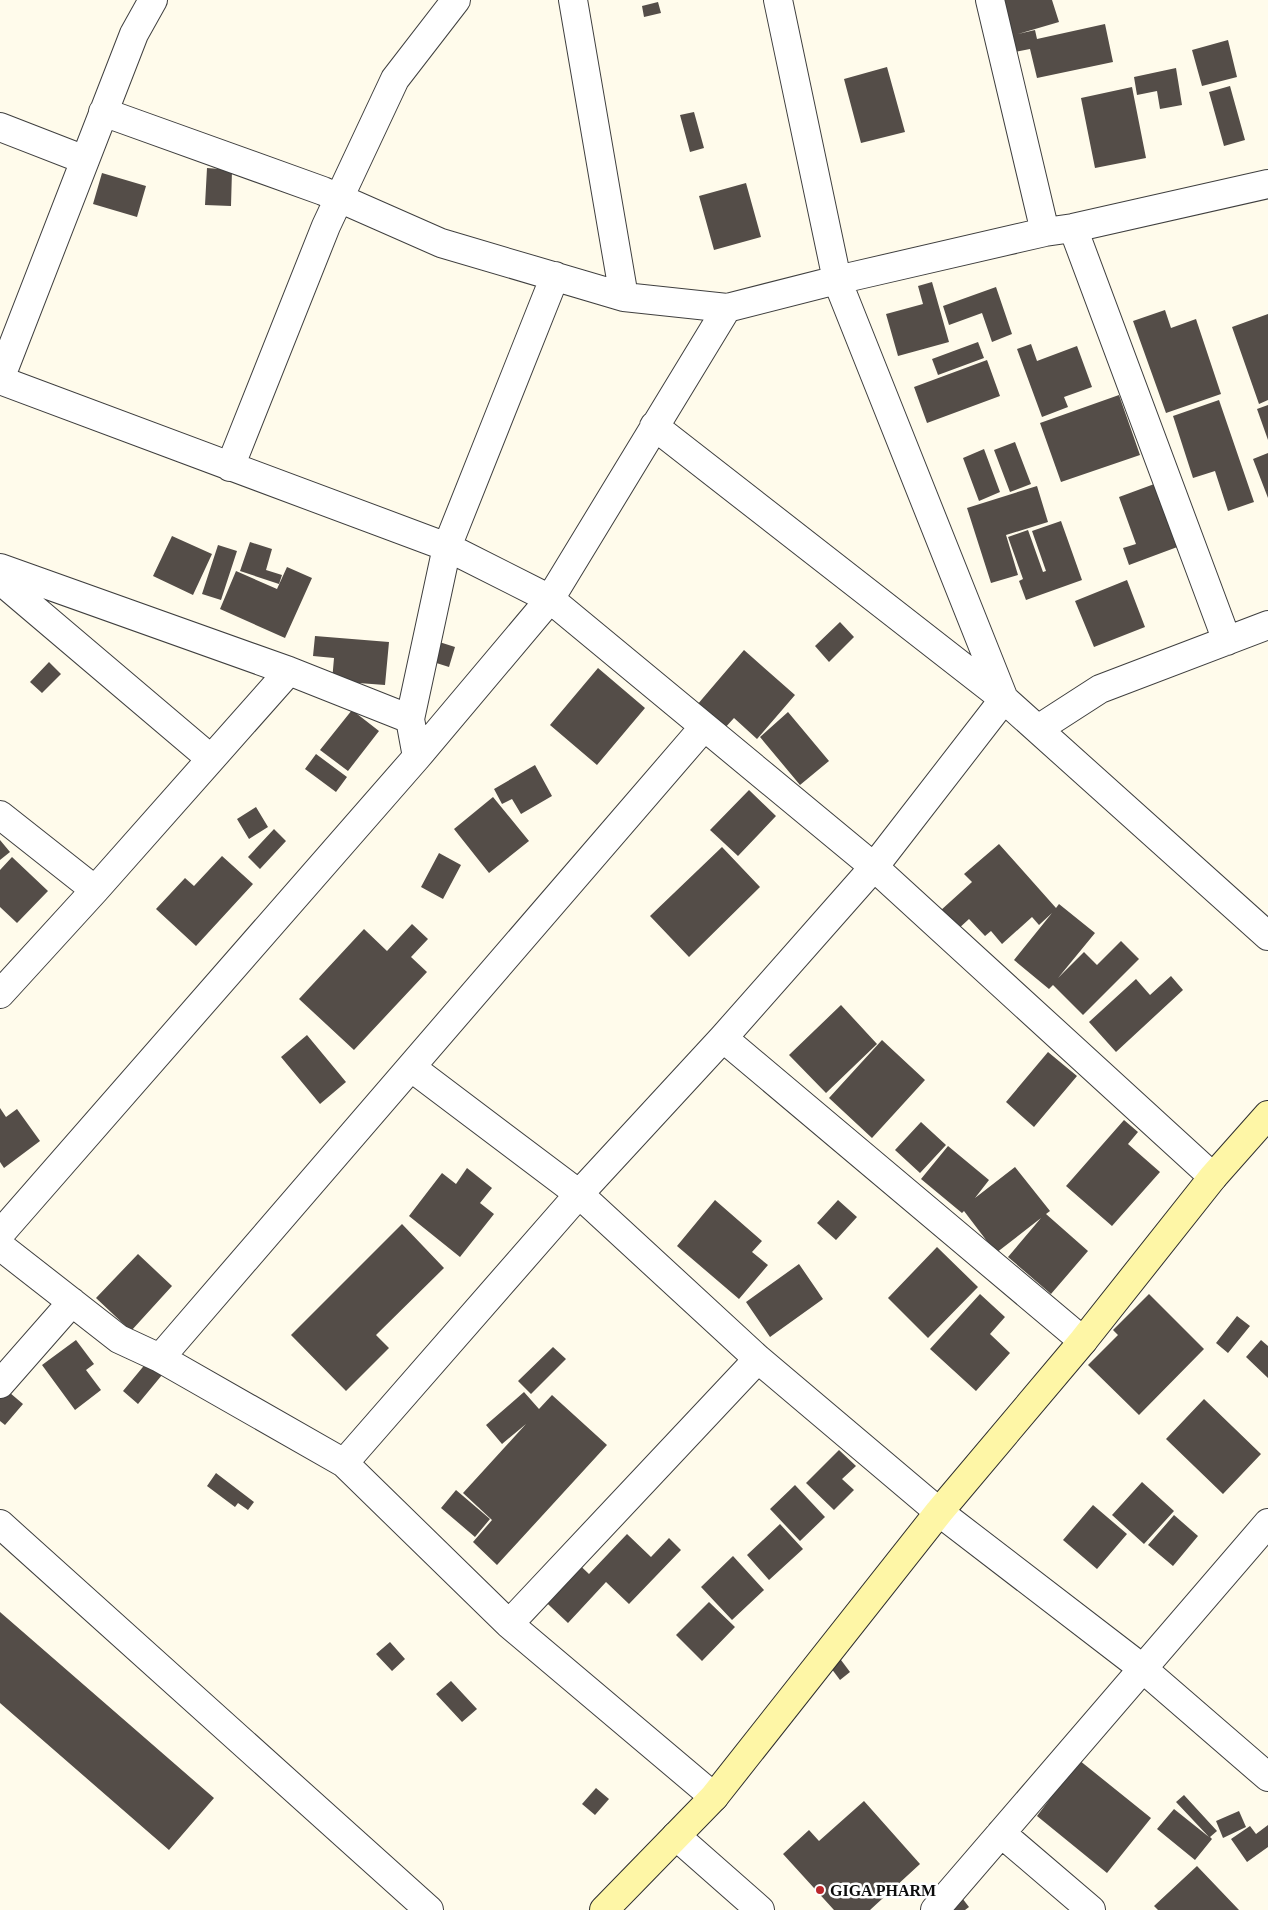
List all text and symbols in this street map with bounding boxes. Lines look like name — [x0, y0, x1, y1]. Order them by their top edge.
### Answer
place label: GIGA PHARM — [830, 1882, 936, 1899]
marker: GIGA PHARM — [814, 1884, 826, 1896]

